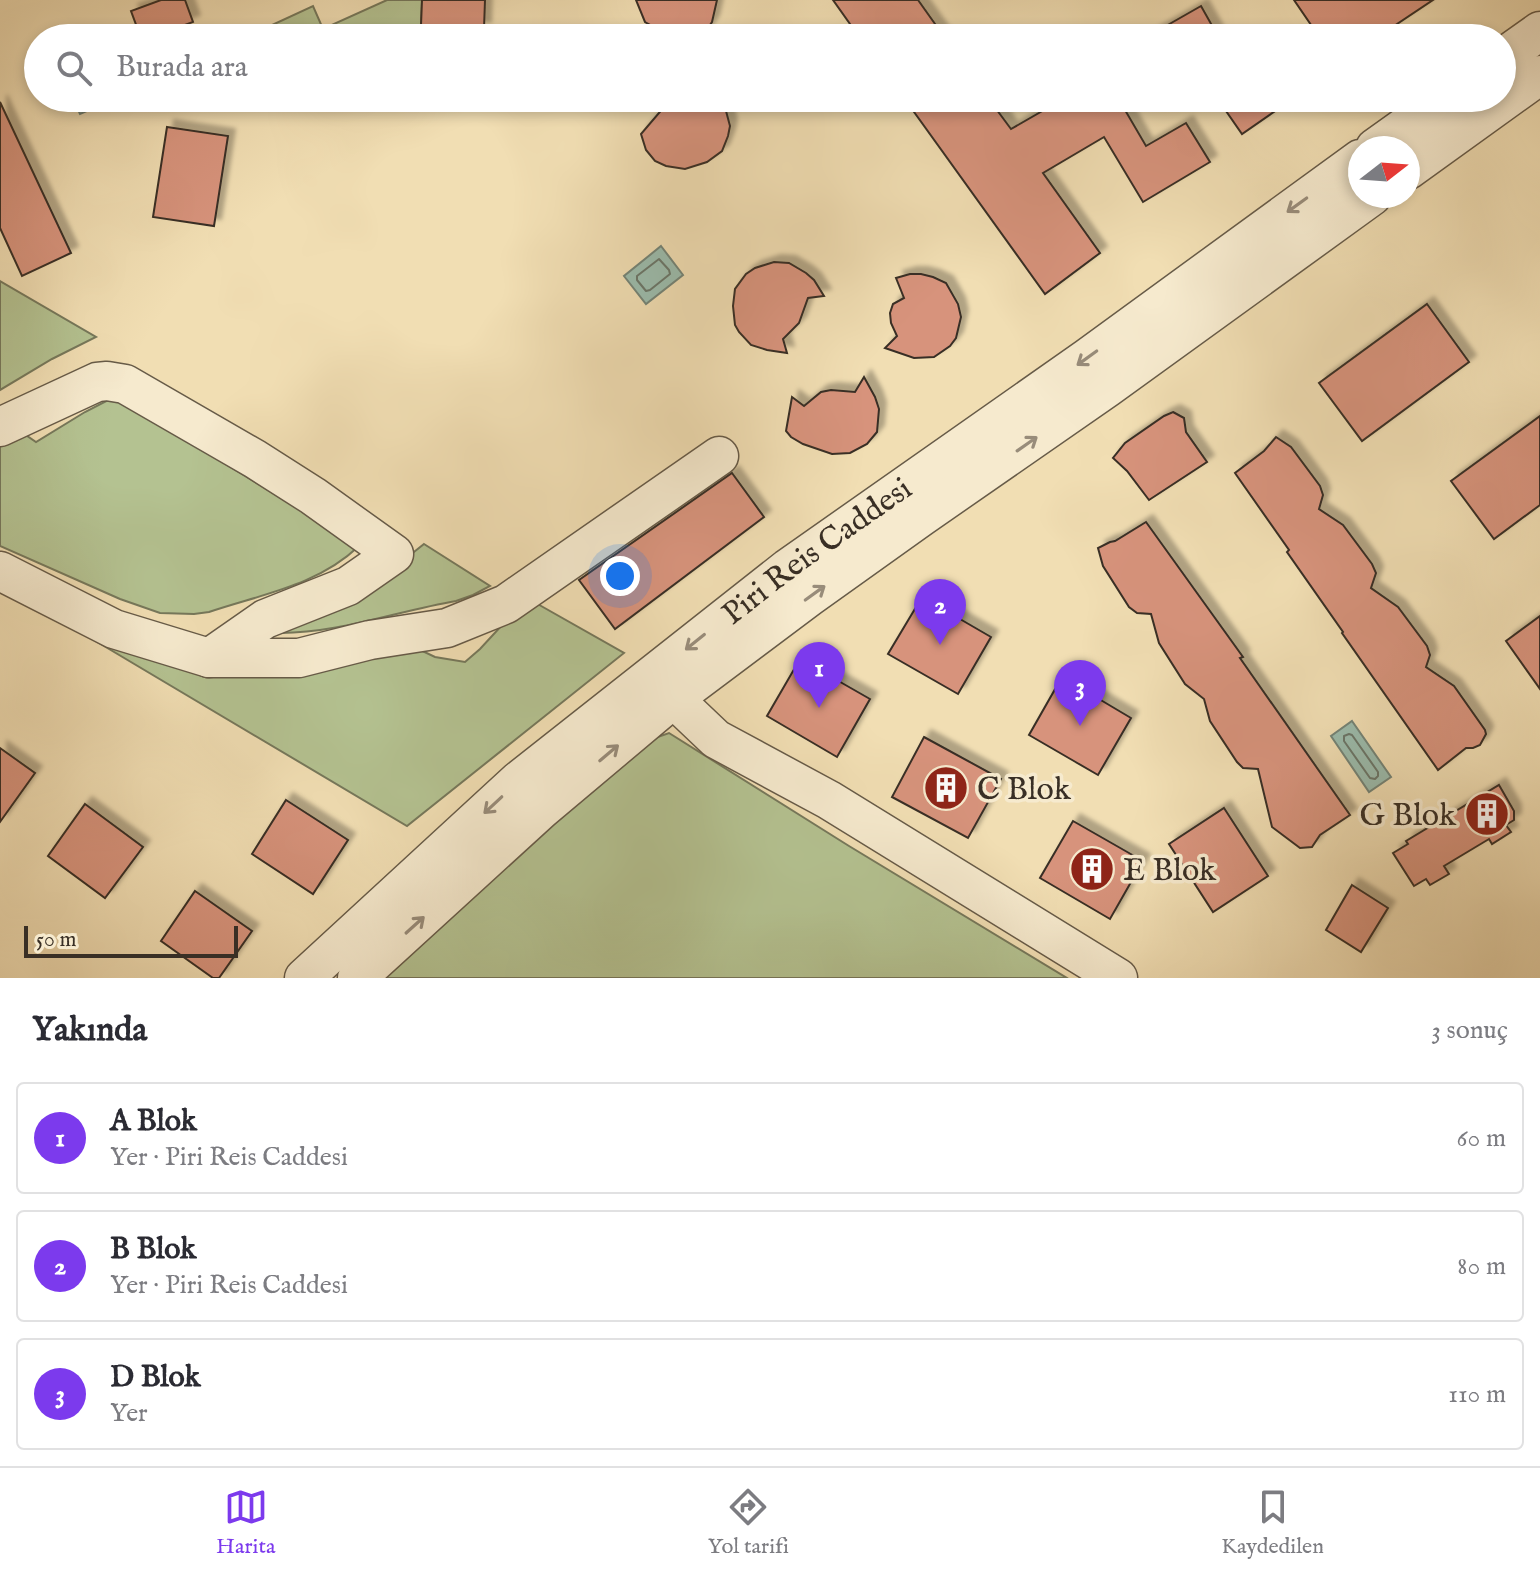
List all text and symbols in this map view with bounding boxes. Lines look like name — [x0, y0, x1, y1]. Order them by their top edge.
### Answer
search box — [24, 24, 1516, 112]
icon: search — [52, 46, 96, 90]
text: Burada ara — [116, 49, 248, 87]
north arrow — [1348, 136, 1420, 208]
one-way arrow — [1287, 196, 1308, 213]
one-way arrow — [1077, 350, 1098, 367]
one-way arrow — [1015, 436, 1037, 452]
street label: Piri Reis Caddesi — [714, 469, 921, 635]
your location — [600, 556, 640, 596]
pin: 2 — [914, 579, 966, 645]
one-way arrow — [803, 585, 825, 602]
one-way arrow — [685, 633, 706, 651]
pin: 1 — [793, 642, 845, 708]
pin: 3 — [1054, 660, 1106, 726]
one-way arrow — [599, 744, 619, 762]
building icon: C Blok — [922, 764, 970, 812]
place label: C Blok — [977, 770, 1072, 811]
building icon: G Blok — [1463, 790, 1511, 838]
one-way arrow — [483, 795, 503, 813]
place label: G Blok — [1360, 796, 1457, 837]
building icon: E Blok — [1068, 845, 1116, 893]
place label: E Blok — [1123, 851, 1217, 892]
one-way arrow — [404, 917, 424, 935]
scale bar — [24, 922, 238, 958]
text: 50 m — [36, 926, 77, 954]
text: Yakında — [32, 1009, 147, 1052]
text: 3 sonuç — [1431, 1014, 1508, 1047]
text: A Blok — [110, 1103, 197, 1141]
text: 1 — [55, 1122, 65, 1155]
text: 60 m — [1457, 1122, 1506, 1155]
text: Yer · Piri Reis Caddesi — [110, 1141, 348, 1174]
text: B Blok — [110, 1231, 196, 1269]
text: 2 — [54, 1250, 66, 1283]
text: 80 m — [1457, 1250, 1506, 1283]
text: Yer · Piri Reis Caddesi — [110, 1269, 348, 1302]
text: D Blok — [110, 1359, 201, 1397]
text: 3 — [55, 1378, 65, 1411]
text: 110 m — [1448, 1378, 1506, 1411]
text: Yer — [110, 1397, 148, 1430]
tab: Harita — [216, 1485, 276, 1561]
tab: Yol tarifi — [708, 1485, 789, 1561]
tab: Kaydedilen — [1221, 1485, 1324, 1561]

